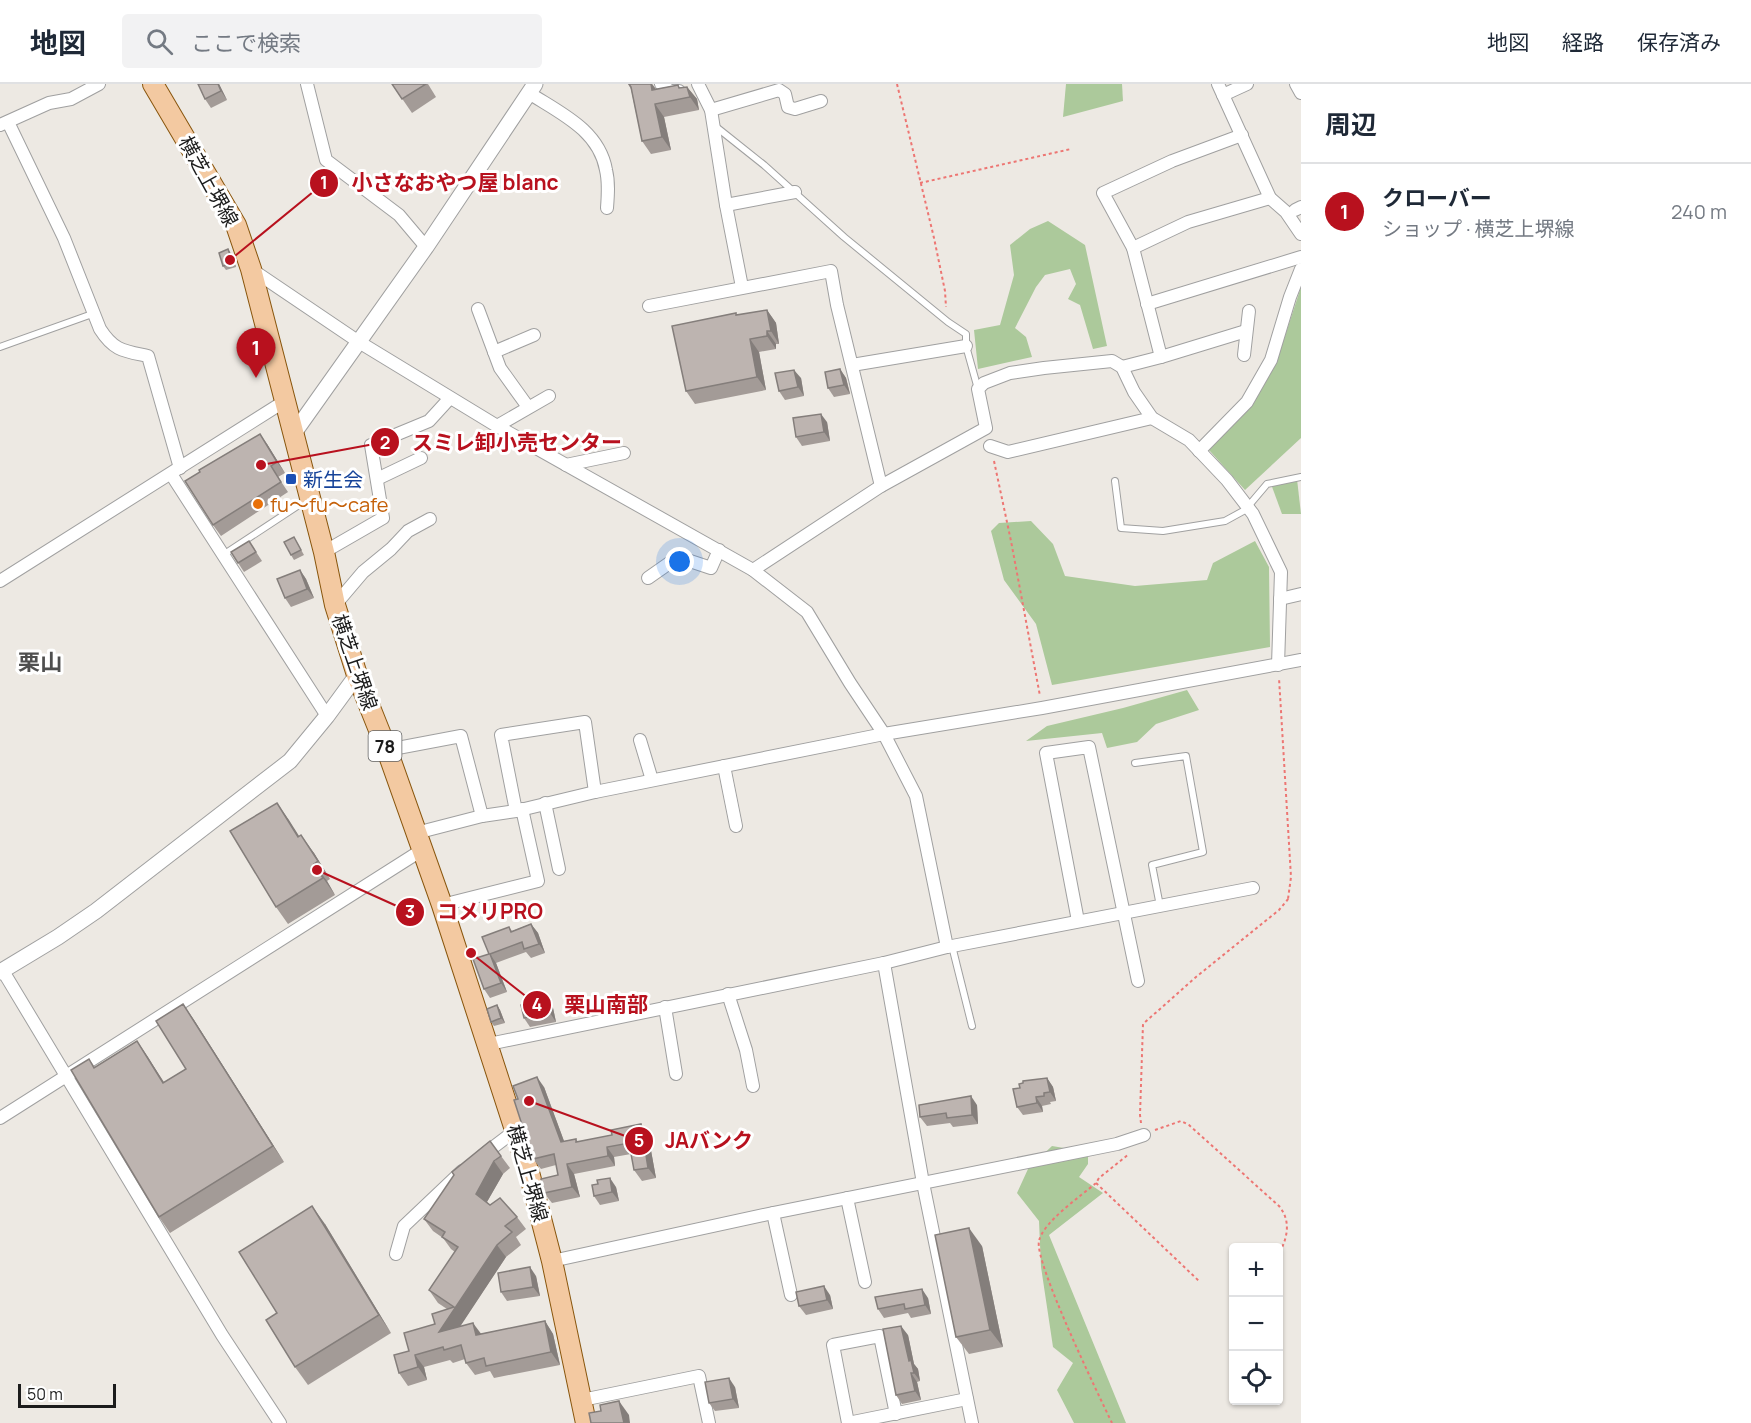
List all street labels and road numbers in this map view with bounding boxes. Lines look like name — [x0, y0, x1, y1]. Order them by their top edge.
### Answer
street label: 横芝上堺線 — [173, 131, 245, 231]
street label: 横芝上堺線 — [326, 610, 384, 714]
road number: 78 — [368, 731, 402, 761]
street label: 横芝上堺線 — [501, 1121, 555, 1225]

